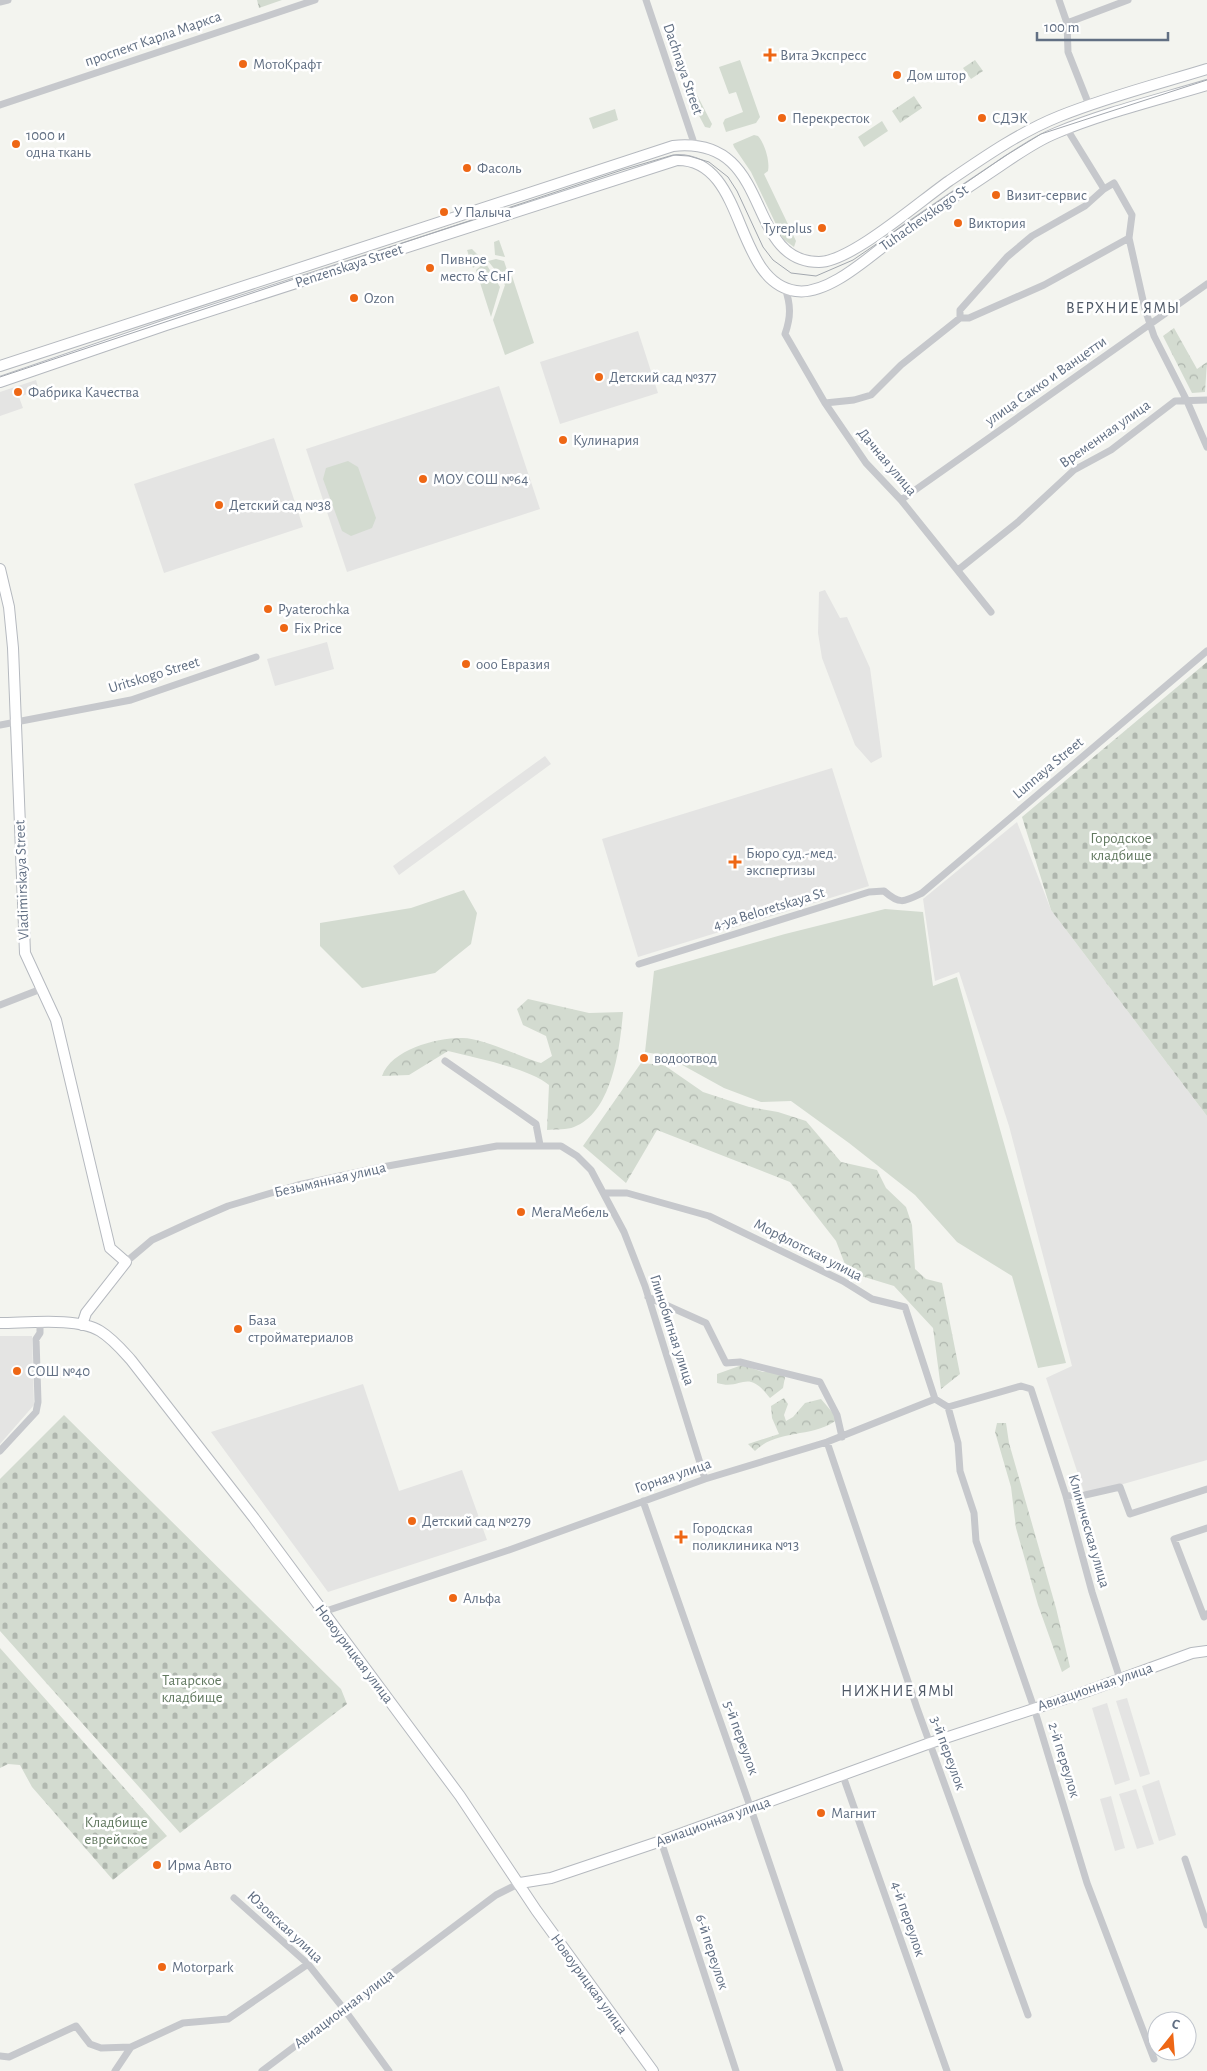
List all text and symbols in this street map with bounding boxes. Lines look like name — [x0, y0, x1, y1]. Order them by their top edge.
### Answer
street label: проспект Карла Маркса — [83, 9, 223, 69]
scale bar — [1037, 10, 1168, 42]
text: 100 m — [1044, 20, 1079, 35]
street label: Dachnaya Street — [660, 21, 706, 117]
place label: Вита Экспресс — [780, 48, 867, 63]
marker: Вита Экспресс — [764, 49, 776, 61]
place label: МотоКрафт — [253, 57, 322, 72]
marker: МотоКрафт — [237, 58, 249, 70]
place label: Дом штор — [907, 68, 966, 83]
marker: Дом штор — [891, 69, 903, 81]
place label: Перекресток — [792, 111, 870, 126]
place label: СДЭК — [992, 111, 1028, 126]
marker: Перекресток — [776, 112, 788, 124]
marker: СДЭК — [976, 112, 988, 124]
place label: 1000 и одна ткань — [26, 128, 91, 160]
marker: 1000 и одна ткань — [10, 138, 22, 150]
place label: Фасоль — [477, 161, 522, 176]
marker: Фасоль — [461, 162, 473, 174]
street label: Tuhachevskogo St — [877, 182, 971, 254]
place label: Визит-сервис — [1006, 188, 1087, 203]
marker: Визит-сервис — [990, 189, 1002, 201]
place label: У Палыча — [454, 205, 511, 220]
marker: У Палыча — [438, 206, 450, 218]
place label: Виктория — [968, 216, 1026, 231]
marker: Виктория — [952, 217, 964, 229]
place label: Tyreplus — [763, 221, 812, 236]
marker: Tyreplus — [816, 222, 828, 234]
street label: Penzenskaya Street — [293, 241, 405, 290]
place label: Пивное место & СнГ — [440, 252, 513, 284]
marker: Пивное место & СнГ — [424, 262, 436, 274]
place label: Ozon — [364, 291, 394, 306]
marker: Ozon — [348, 292, 360, 304]
district label: ВЕРХНИЕ ЯМЫ — [1066, 300, 1180, 316]
street label: улица Сакко и Ванцетти — [982, 334, 1109, 429]
place label: Детский сад №377 — [609, 370, 717, 385]
marker: Детский сад №377 — [593, 371, 605, 383]
place label: Фабрика Качества — [28, 385, 139, 400]
marker: Фабрика Качества — [12, 386, 24, 398]
street label: Временная улица — [1057, 397, 1153, 471]
street label: Дачная улица — [854, 425, 920, 499]
place label: Кулинария — [573, 433, 639, 448]
marker: Кулинария — [557, 434, 569, 446]
place label: МОУ СОШ №64 — [433, 472, 528, 487]
marker: МОУ СОШ №64 — [417, 473, 429, 485]
place label: Детский сад №38 — [229, 498, 331, 513]
marker: Детский сад №38 — [213, 499, 225, 511]
place label: Pyaterochka — [278, 602, 350, 617]
marker: Pyaterochka — [262, 603, 274, 615]
place label: Fix Price — [294, 621, 342, 636]
marker: Fix Price — [278, 622, 290, 634]
street label: Uritskogo Street — [107, 654, 201, 696]
place label: ооо Евразия — [476, 657, 550, 672]
marker: ооо Евразия — [460, 658, 472, 670]
street label: Lunnaya Street — [1010, 734, 1086, 802]
street label: Vladimirskaya Street — [12, 819, 32, 940]
park label: Городское кладбище — [1090, 831, 1152, 863]
place label: Бюро суд.-мед. экспертизы — [746, 846, 837, 878]
marker: Бюро суд.-мед. экспертизы — [728, 855, 742, 869]
street label: 4-ya Beloretskaya St — [712, 885, 827, 933]
place label: водоотвод — [654, 1051, 717, 1066]
marker: водоотвод — [638, 1052, 650, 1064]
street label: Безымянная улица — [273, 1160, 387, 1200]
place label: МегаМебель — [531, 1205, 609, 1220]
marker: МегаМебель — [515, 1206, 527, 1218]
street label: Морфлотская улица — [751, 1216, 865, 1284]
street label: Глинобитная улица — [647, 1273, 697, 1387]
place label: База стройматериалов — [248, 1313, 353, 1345]
marker: База стройматериалов — [232, 1323, 244, 1335]
place label: СОШ №40 — [27, 1364, 90, 1379]
marker: СОШ №40 — [11, 1365, 23, 1377]
street label: Горная улица — [633, 1456, 713, 1496]
street label: Клиническая улица — [1066, 1472, 1112, 1590]
place label: Детский сад №279 — [422, 1514, 531, 1529]
marker: Детский сад №279 — [406, 1515, 418, 1527]
place label: Городская поликлиника №13 — [692, 1521, 799, 1553]
marker: Городская поликлиника №13 — [674, 1530, 688, 1544]
place label: Альфа — [463, 1591, 501, 1606]
marker: Альфа — [447, 1592, 459, 1604]
street label: Новоурицкая улица — [312, 1602, 396, 1706]
street label: Авиационная улица — [1035, 1660, 1155, 1714]
park label: Татарское кладбище — [161, 1673, 223, 1705]
district label: НИЖНИЕ ЯМЫ — [841, 1683, 955, 1699]
street label: 5-й переулок — [721, 1699, 761, 1777]
street label: 3-й переулок — [928, 1714, 968, 1792]
street label: 2-й переулок — [1045, 1720, 1083, 1800]
street label: Авиационная улица — [654, 1794, 773, 1850]
place label: Магнит — [831, 1806, 877, 1821]
marker: Магнит — [815, 1807, 827, 1819]
park label: Кладбище еврейское — [84, 1815, 148, 1847]
place label: Ирма Авто — [167, 1858, 232, 1873]
marker: Ирма Авто — [151, 1859, 163, 1871]
street label: 4-й переулок — [888, 1879, 928, 1959]
street label: Юзовская улица — [244, 1888, 326, 1966]
street label: 6-й переулок — [693, 1912, 731, 1992]
street label: Новоурицкая улица — [548, 1931, 630, 2037]
place label: Motorpark — [172, 1960, 234, 1975]
marker: Motorpark — [156, 1961, 168, 1973]
street label: Авиационная улица — [291, 1967, 397, 2051]
north arrow — [1147, 2011, 1197, 2061]
text: С — [1170, 2017, 1181, 2032]

